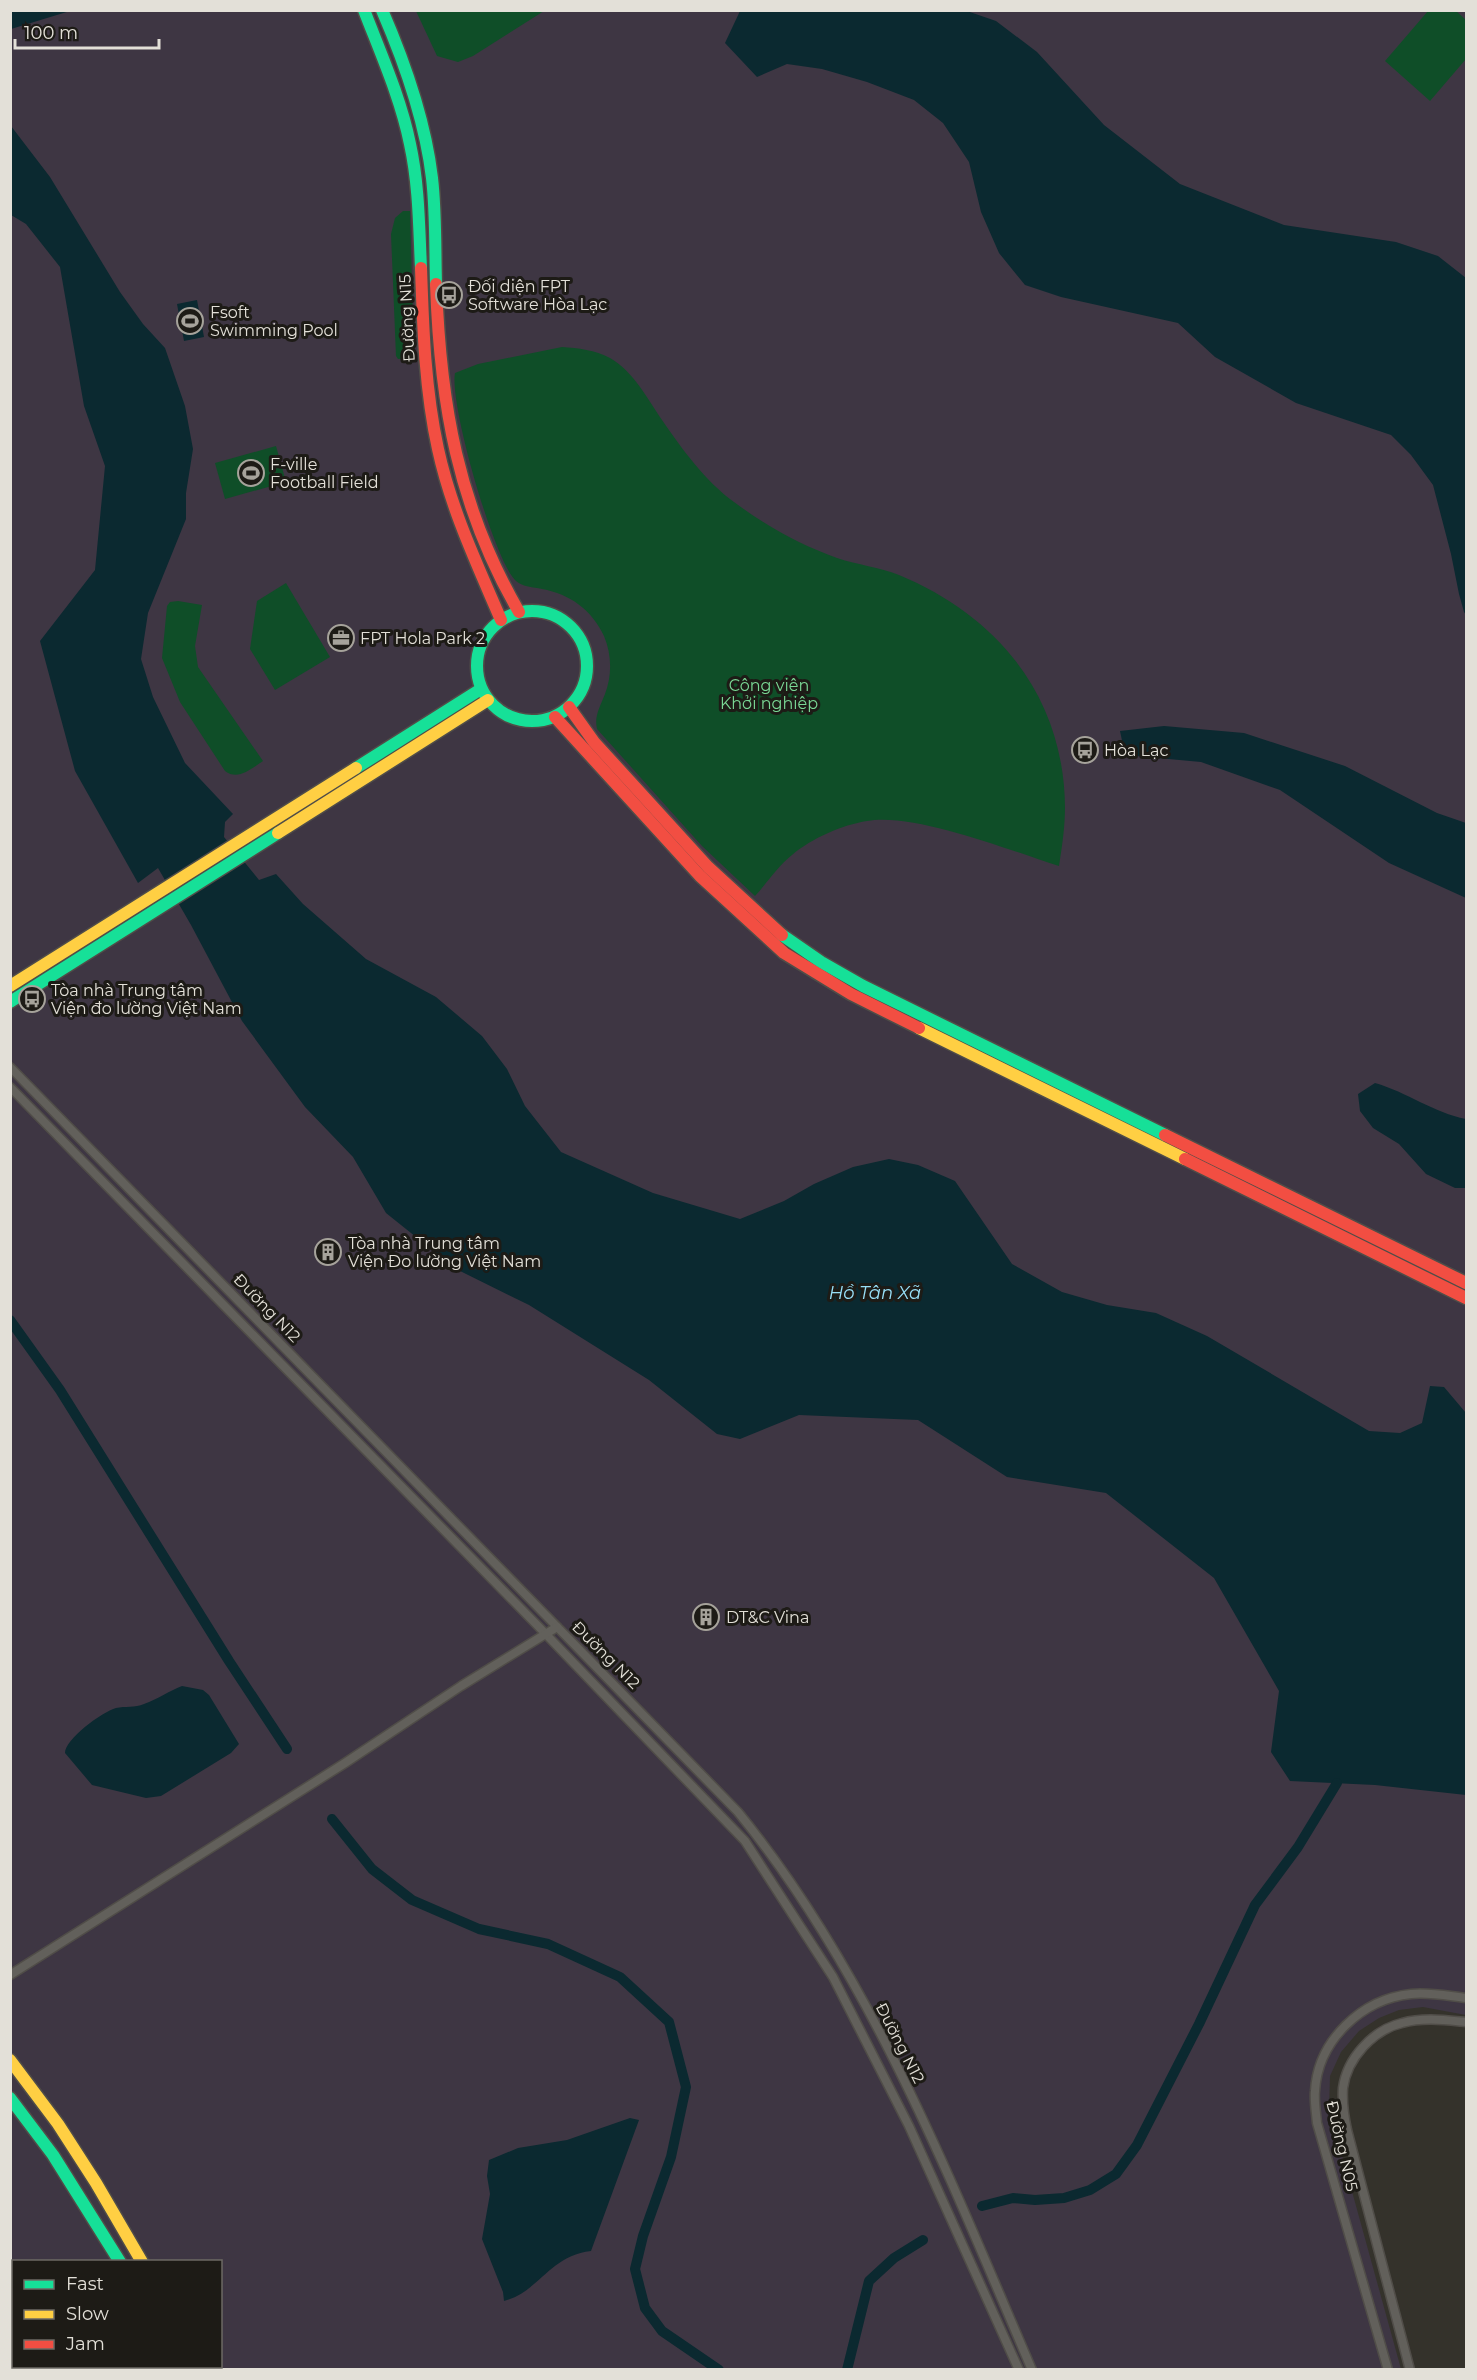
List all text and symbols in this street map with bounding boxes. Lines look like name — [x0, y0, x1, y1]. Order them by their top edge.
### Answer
scale bar — [15, 12, 159, 50]
text: 100 m — [24, 22, 78, 44]
street label: Đường N15 — [395, 274, 419, 362]
place label: Đối diện FPT Software Hòa Lạc — [468, 277, 607, 314]
bus stop icon: Đối diện FPT Software Hòa Lạc — [434, 280, 464, 310]
place label: Fsoft Swimming Pool — [210, 303, 338, 340]
sports icon: Fsoft Swimming Pool — [175, 306, 205, 336]
place label: F-ville Football Field — [270, 455, 379, 492]
sports icon: F-ville Football Field — [236, 458, 266, 488]
office icon: FPT Hola Park 2 — [326, 623, 356, 653]
place label: FPT Hola Park 2 — [360, 629, 485, 648]
park label: Công viên Khởi nghiệp — [720, 676, 818, 713]
bus stop icon: Hòa Lạc — [1070, 735, 1100, 765]
place label: Hòa Lạc — [1104, 741, 1169, 760]
place label: Tòa nhà Trung tâm Viện đo lường Việt Nam — [51, 981, 242, 1018]
bus stop icon: Tòa nhà Trung tâm Viện đo lường Việt Nam — [17, 984, 47, 1014]
place label: Tòa nhà Trung tâm Viện Đo lường Việt Nam — [348, 1234, 541, 1271]
building icon: Tòa nhà Trung tâm Viện Đo lường Việt Nam — [313, 1237, 343, 1267]
street label: Đường N12 — [230, 1270, 304, 1346]
water label: Hồ Tân Xã — [829, 1282, 921, 1304]
building icon: DT&C Vina — [691, 1602, 721, 1632]
place label: DT&C Vina — [726, 1608, 809, 1627]
street label: Đường N12 — [568, 1617, 644, 1693]
street label: Đường N12 — [872, 2000, 928, 2086]
street label: Đường N05 — [1322, 2099, 1362, 2193]
legend — [12, 2260, 222, 2368]
text: Fast — [66, 2273, 104, 2295]
text: Slow — [66, 2303, 109, 2325]
text: Jam — [65, 2333, 105, 2355]

